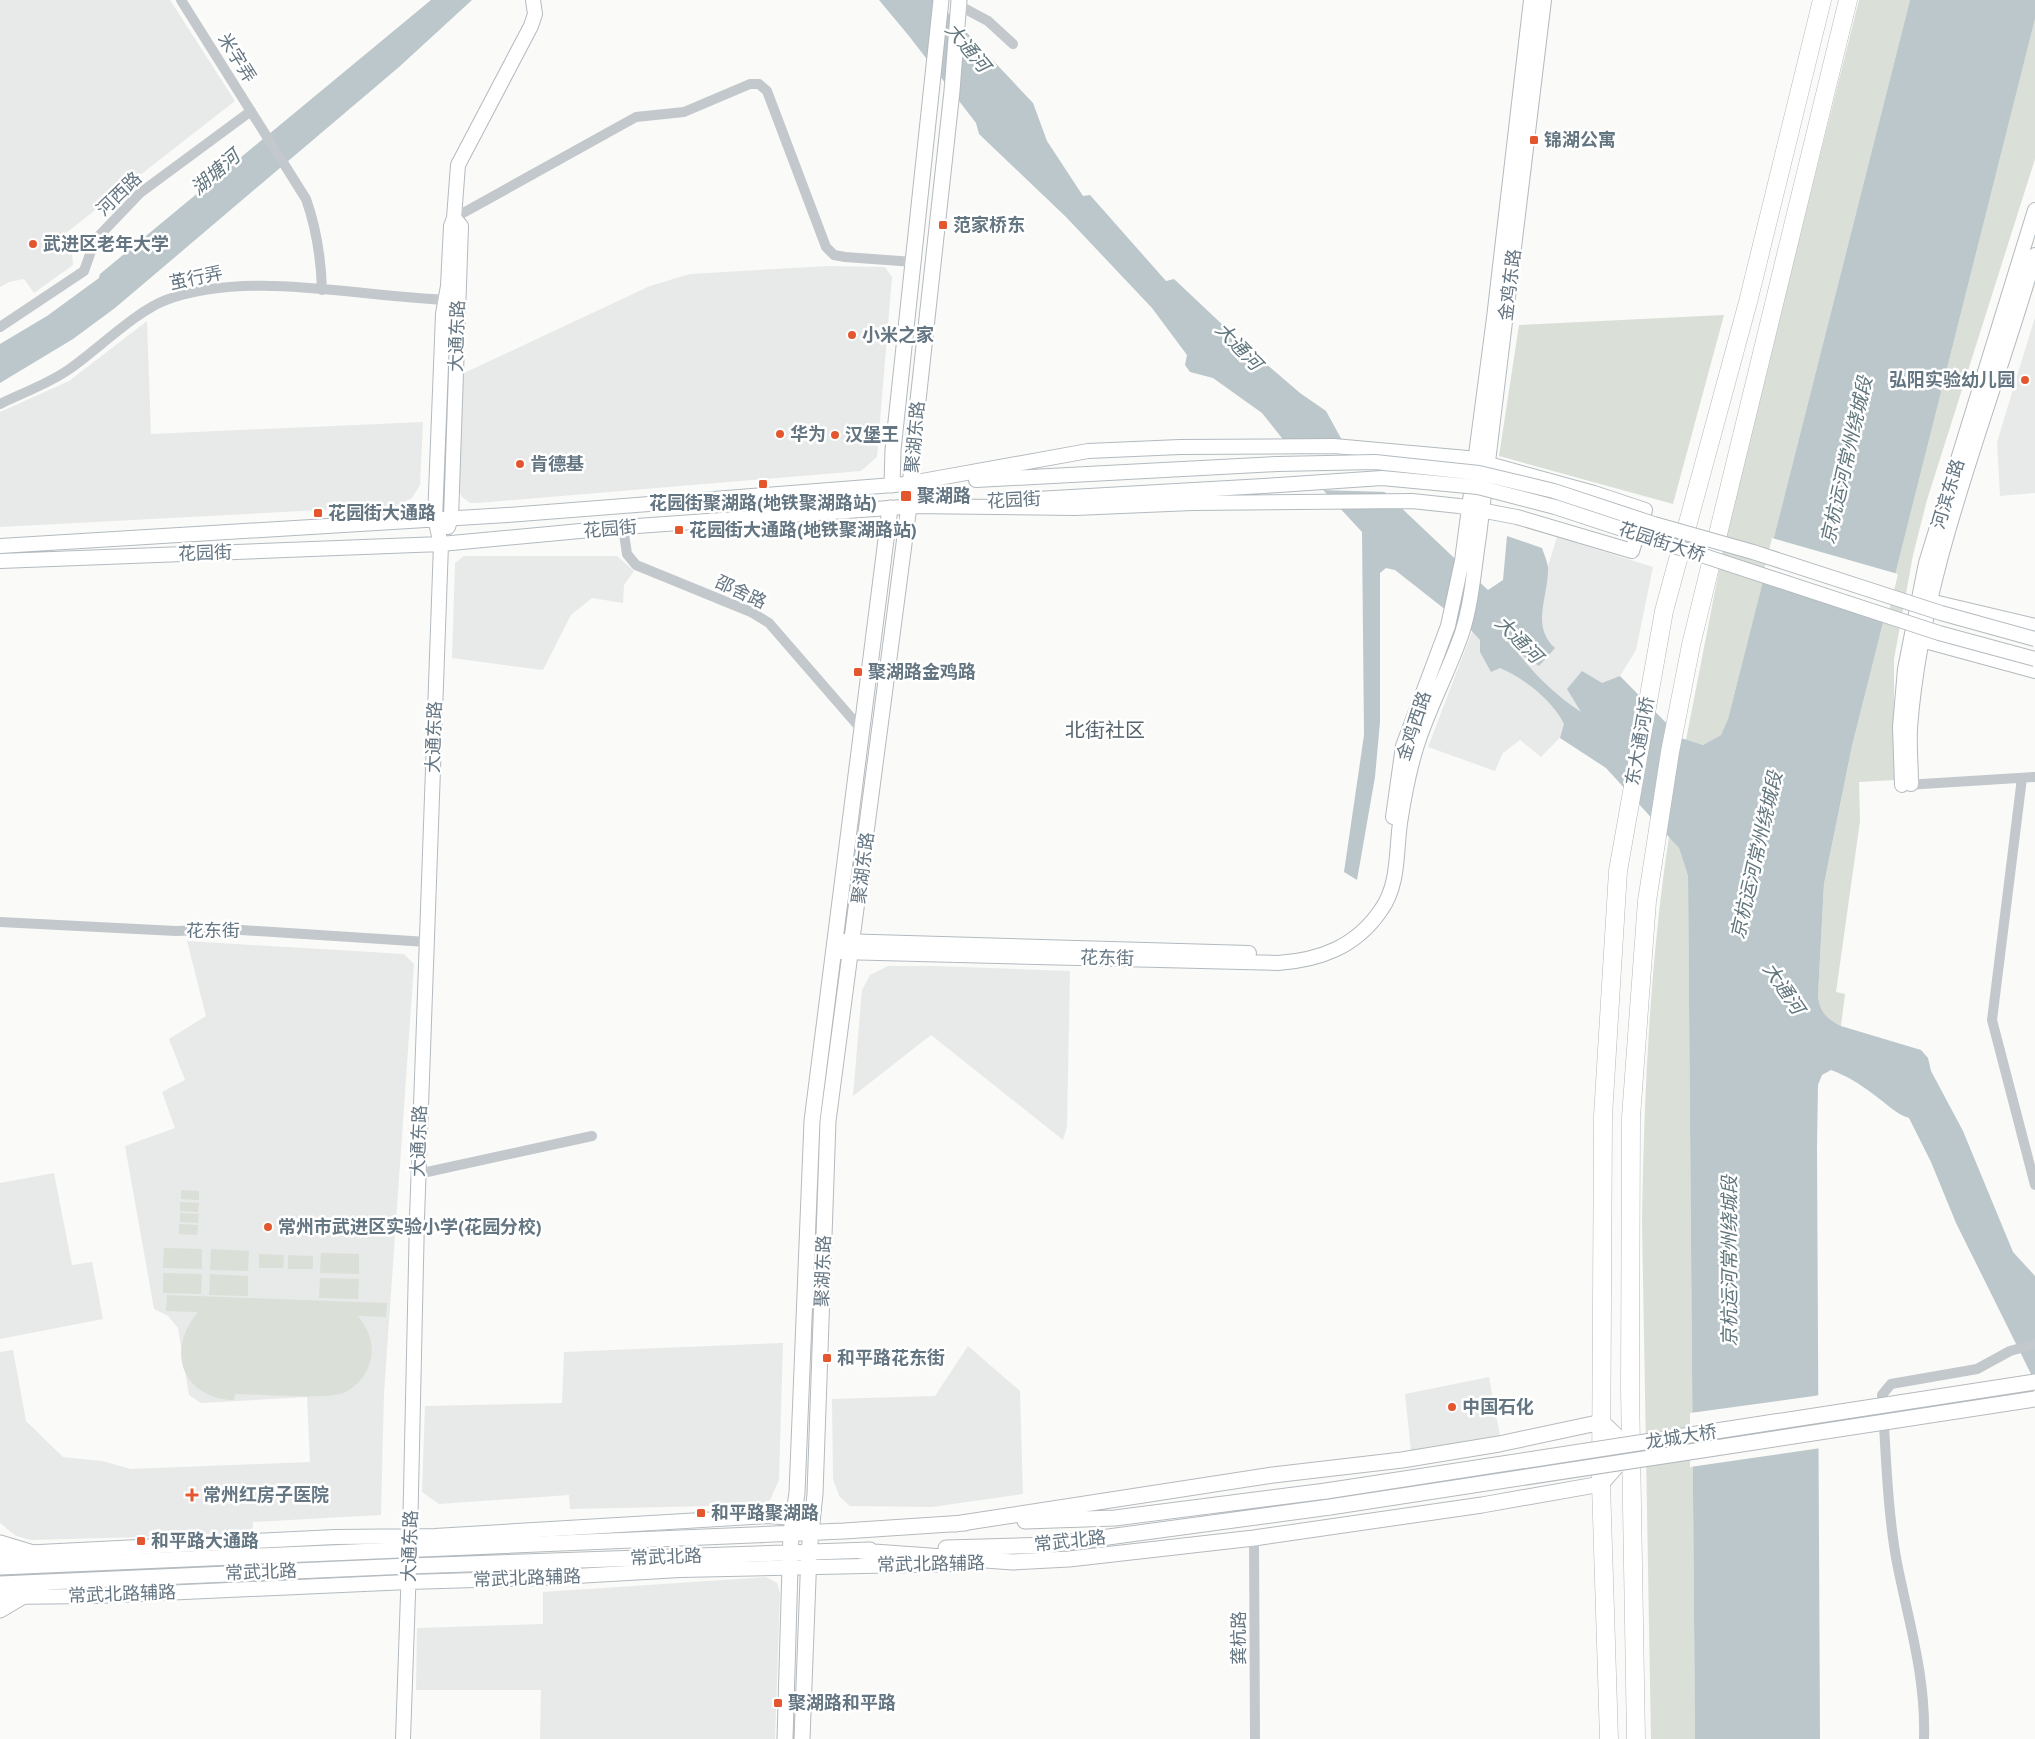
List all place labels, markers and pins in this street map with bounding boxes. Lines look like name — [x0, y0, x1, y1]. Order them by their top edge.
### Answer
place label: 锦湖公寓 — [1544, 128, 1616, 151]
marker: 锦湖公寓 — [1528, 134, 1540, 146]
place label: 范家桥东 — [953, 213, 1025, 236]
marker: 范家桥东 — [937, 219, 949, 231]
place label: 武进区老年大学 — [43, 232, 169, 255]
marker: 武进区老年大学 — [27, 238, 39, 250]
place label: 小米之家 — [862, 323, 934, 346]
marker: 小米之家 — [846, 329, 858, 341]
place label: 弘阳实验幼儿园 — [1889, 368, 2015, 391]
marker: 弘阳实验幼儿园 — [2019, 374, 2031, 386]
place label: 华为 — [790, 422, 826, 445]
place label: 汉堡王 — [845, 423, 899, 446]
marker: 华为 — [774, 428, 786, 440]
marker: 汉堡王 — [829, 429, 841, 441]
place label: 肯德基 — [530, 452, 584, 475]
marker: 肯德基 — [514, 458, 526, 470]
marker: 花园街聚湖路(地铁聚湖路站) — [757, 478, 769, 490]
place label: 聚湖路 — [917, 484, 971, 507]
marker: 聚湖路 — [899, 489, 913, 503]
place label: 花园街聚湖路(地铁聚湖路站) — [649, 491, 877, 514]
place label: 花园街大通路 — [328, 501, 436, 524]
marker: 花园街大通路 — [312, 507, 324, 519]
place label: 花园街大通路(地铁聚湖路站) — [689, 518, 917, 541]
marker: 花园街大通路(地铁聚湖路站) — [673, 524, 685, 536]
place label: 聚湖路金鸡路 — [868, 660, 976, 683]
marker: 聚湖路金鸡路 — [852, 666, 864, 678]
place label: 常州市武进区实验小学(花园分校) — [278, 1215, 542, 1238]
marker: 常州市武进区实验小学(花园分校) — [262, 1221, 274, 1233]
place label: 和平路花东街 — [837, 1346, 945, 1369]
marker: 和平路花东街 — [821, 1352, 833, 1364]
place label: 中国石化 — [1462, 1395, 1534, 1418]
marker: 中国石化 — [1446, 1401, 1458, 1413]
place label: 常州红房子医院 — [203, 1483, 329, 1506]
marker: 常州红房子医院 — [185, 1488, 199, 1502]
place label: 和平路聚湖路 — [711, 1501, 819, 1524]
marker: 和平路聚湖路 — [695, 1507, 707, 1519]
place label: 和平路大通路 — [151, 1529, 259, 1552]
marker: 和平路大通路 — [135, 1535, 147, 1547]
place label: 聚湖路和平路 — [788, 1691, 896, 1714]
marker: 聚湖路和平路 — [772, 1697, 784, 1709]

